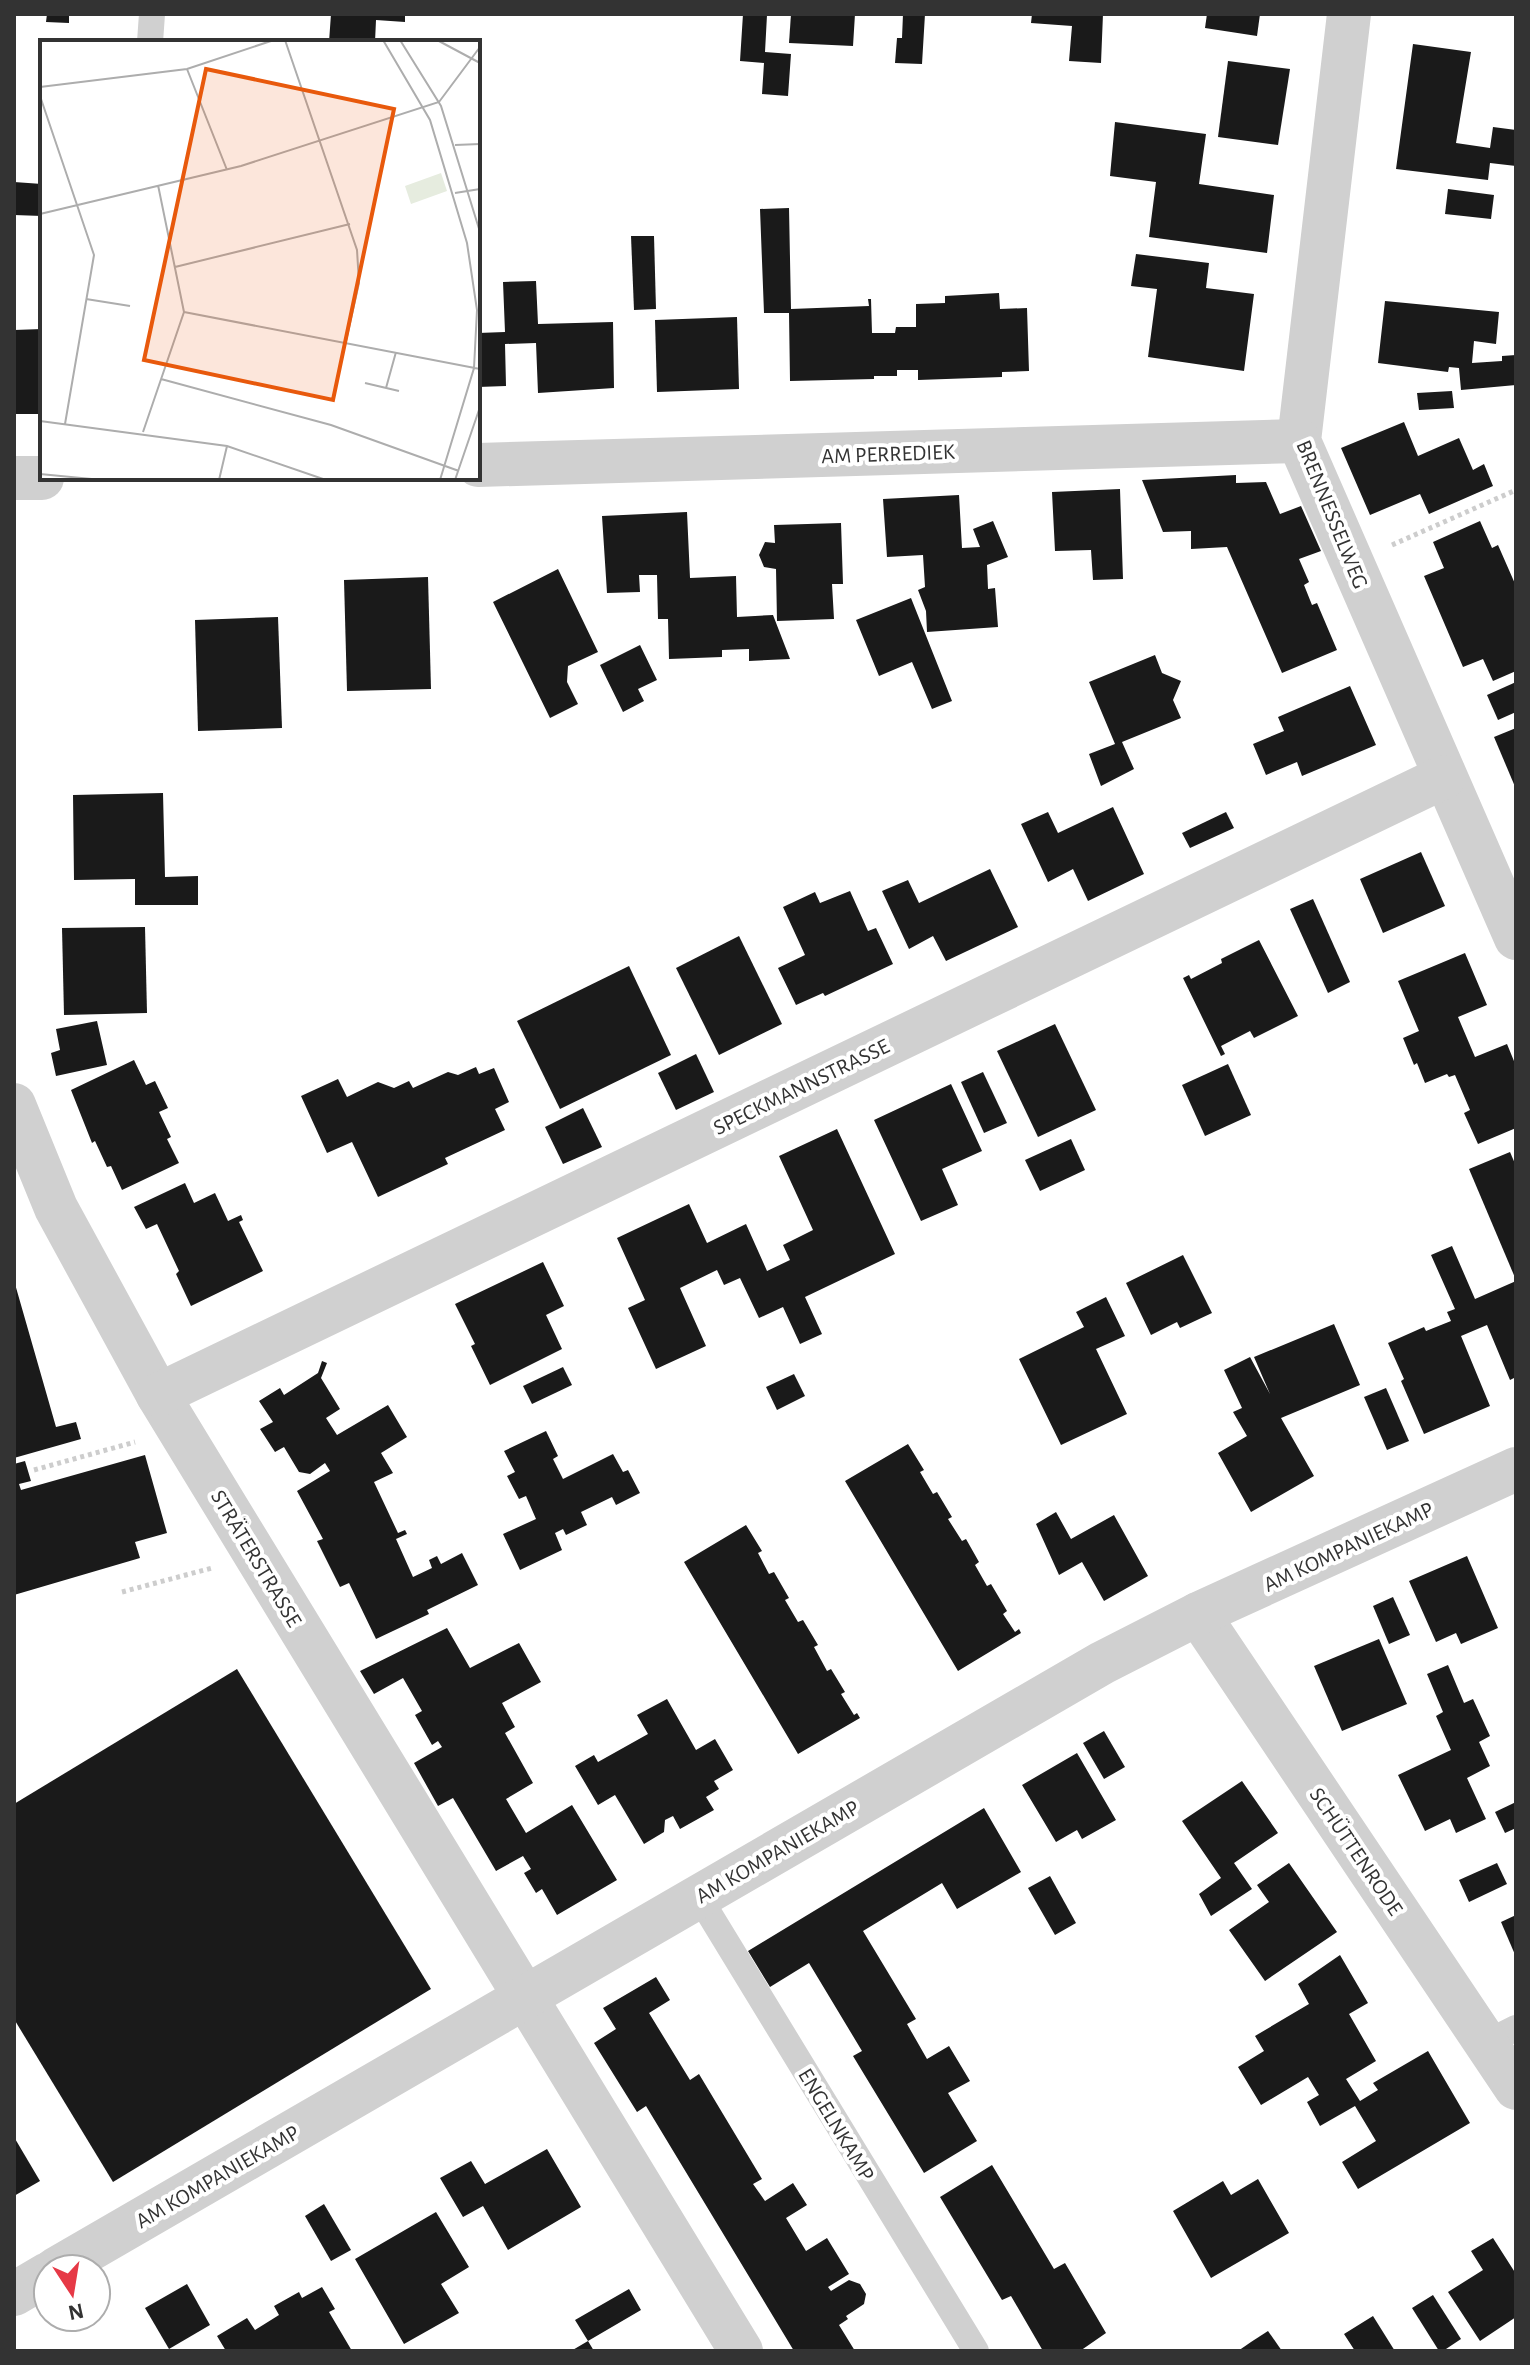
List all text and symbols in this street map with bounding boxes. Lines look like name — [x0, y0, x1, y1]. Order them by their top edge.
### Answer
inset map — [40, 40, 480, 480]
street label: BRENNESSELWEG — [1292, 437, 1372, 592]
street label: AM PERREDIEK — [821, 441, 956, 467]
street label: SPECKMANNSTRASSE — [710, 1035, 893, 1139]
street label: STRÄTERSTRASSE — [207, 1486, 306, 1631]
street label: AM KOMPANIEKAMP — [1260, 1498, 1437, 1596]
street label: SCHÜTTENRODE — [1305, 1784, 1407, 1920]
street label: AM KOMPANIEKAMP — [692, 1796, 863, 1908]
street label: ENGELNKAMP — [794, 2065, 878, 2185]
street label: AM KOMPANIEKAMP — [132, 2121, 303, 2233]
north arrow — [32, 2253, 112, 2333]
text: N — [66, 2299, 86, 2324]

